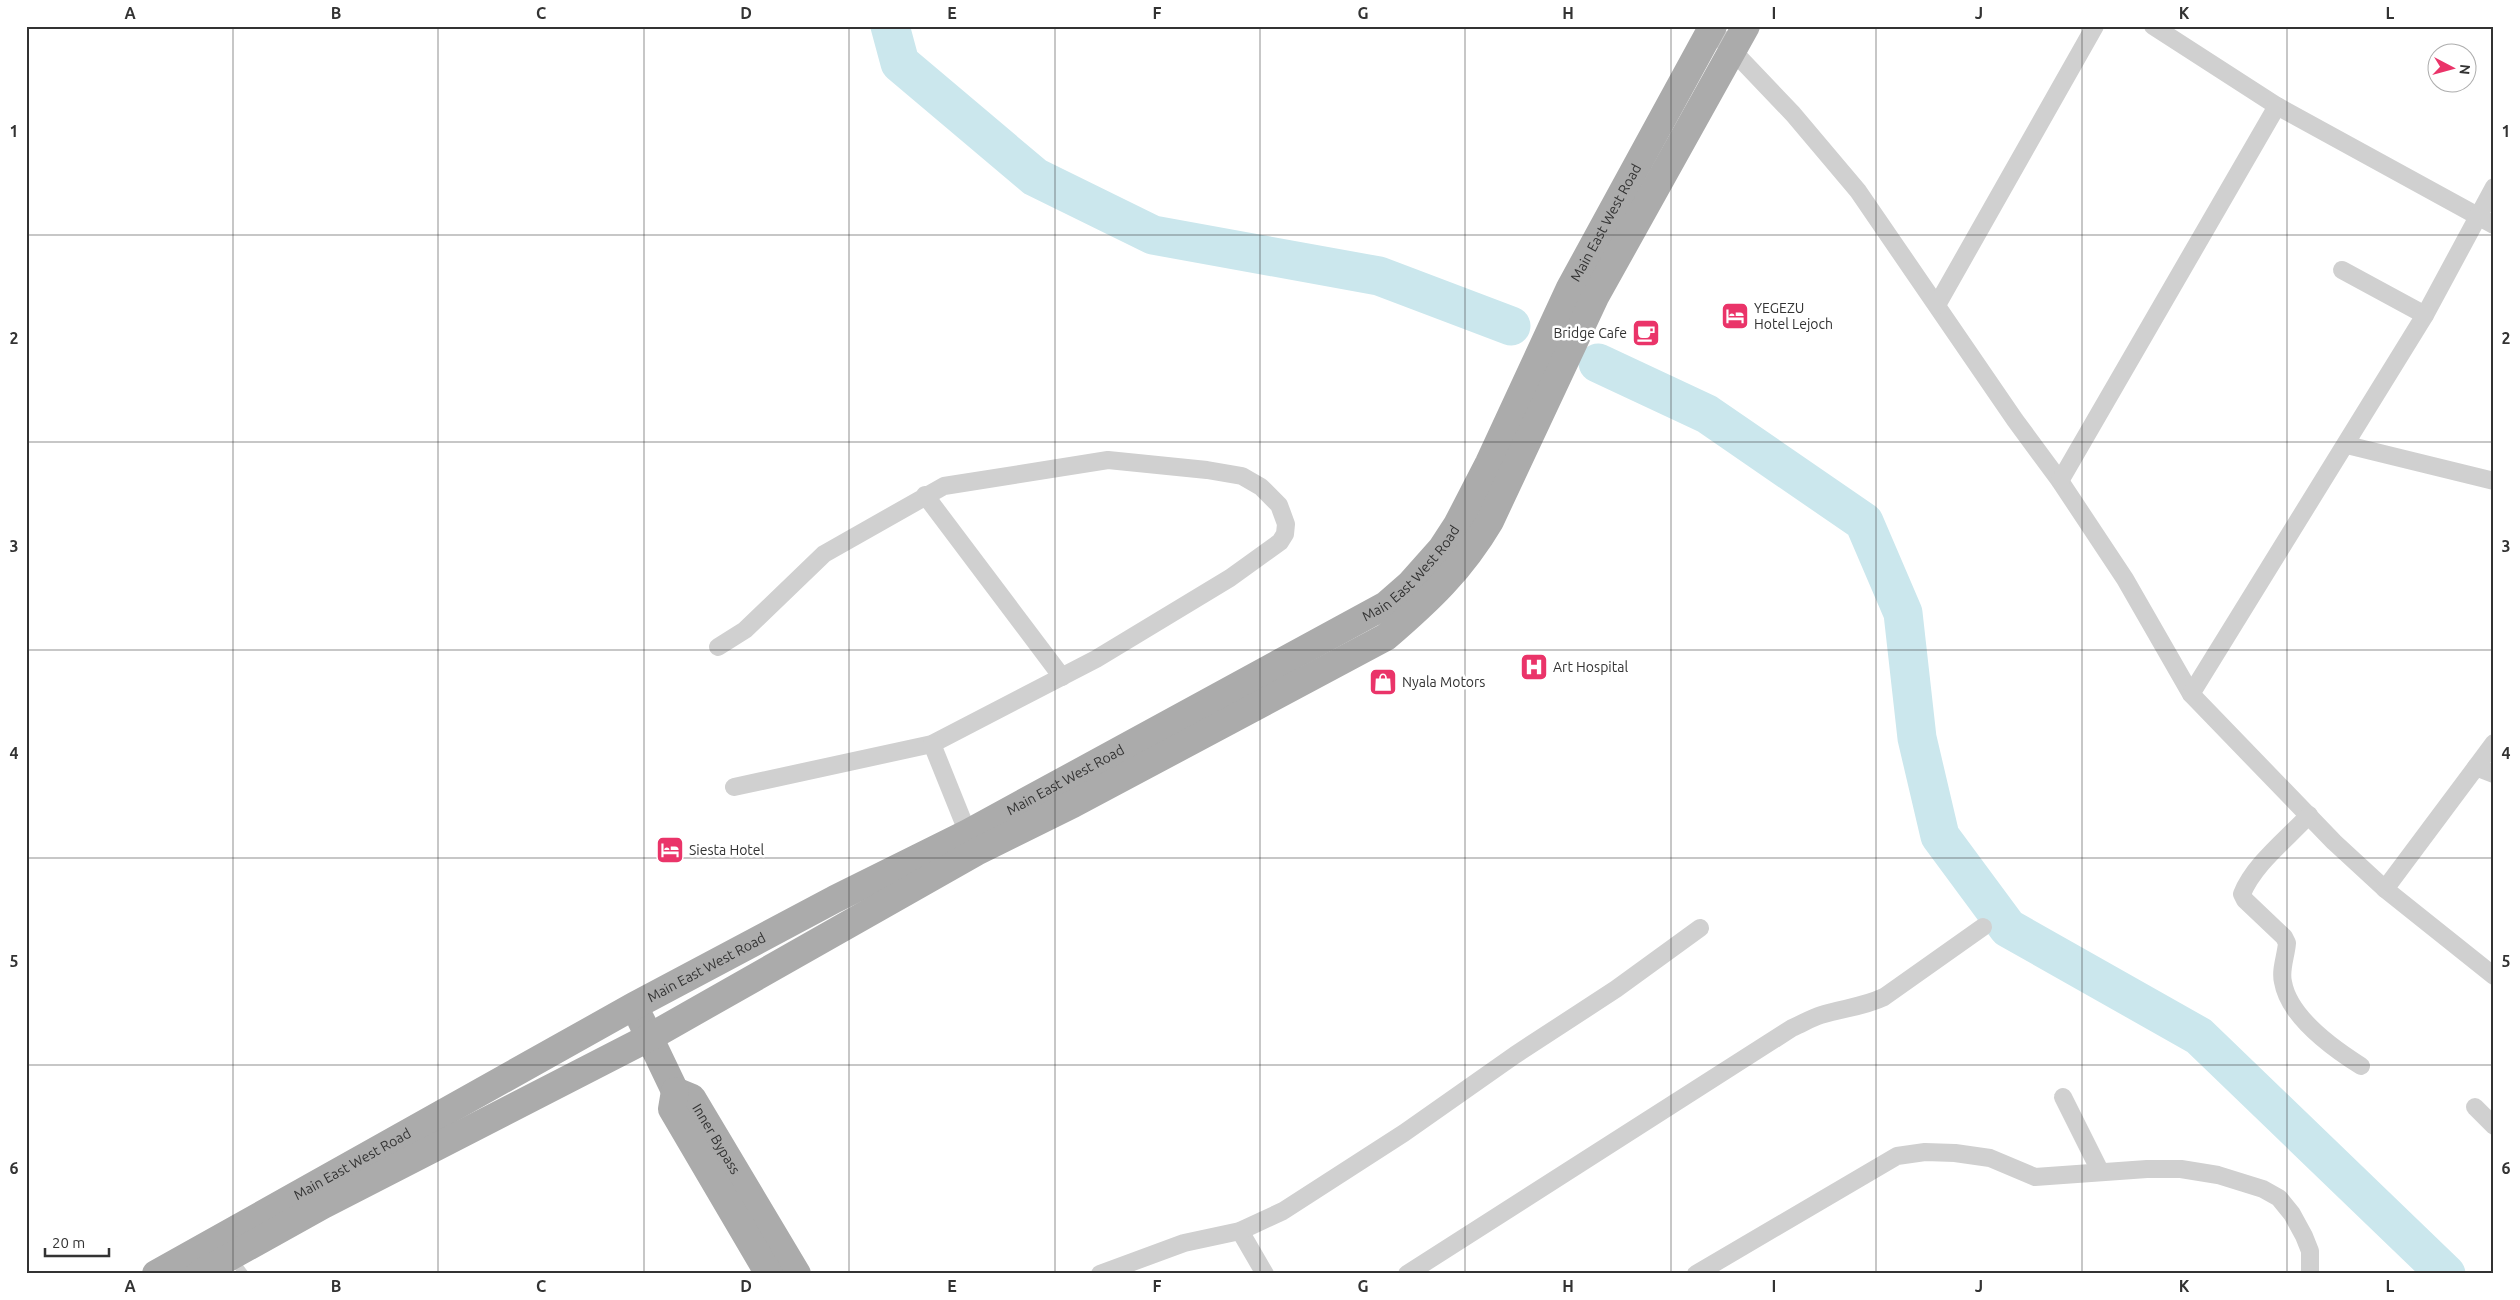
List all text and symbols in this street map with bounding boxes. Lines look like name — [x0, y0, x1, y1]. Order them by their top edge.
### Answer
text: A — [124, 4, 136, 22]
text: B — [331, 4, 341, 22]
text: C — [536, 4, 546, 22]
text: D — [740, 4, 752, 22]
text: E — [947, 4, 957, 22]
text: F — [1153, 4, 1162, 22]
text: G — [1357, 4, 1369, 22]
text: H — [1562, 4, 1574, 22]
text: I — [1772, 4, 1776, 22]
text: J — [1975, 4, 1983, 22]
text: K — [2179, 4, 2190, 22]
text: L — [2386, 4, 2395, 22]
north arrow — [2428, 42, 2478, 92]
text: N — [2456, 63, 2473, 75]
text: 1 — [9, 122, 19, 140]
text: 1 — [2501, 122, 2511, 140]
street label: Main East West Road — [1567, 161, 1644, 284]
place label: YEGEZU Hotel Lejoch — [1754, 300, 1833, 332]
hotel icon: YEGEZU Hotel Lejoch — [1720, 301, 1750, 331]
cafe icon: Bridge Cafe — [1631, 318, 1661, 348]
place label: Bridge Cafe — [1553, 325, 1627, 341]
text: 2 — [9, 329, 19, 347]
text: 2 — [2501, 329, 2511, 347]
street label: Main East West Road — [1359, 522, 1463, 625]
text: 3 — [9, 537, 19, 555]
text: 3 — [2501, 537, 2511, 555]
hospital icon: Art Hospital — [1519, 652, 1549, 682]
place label: Art Hospital — [1553, 659, 1628, 675]
shop icon: Nyala Motors — [1368, 667, 1398, 697]
place label: Nyala Motors — [1402, 674, 1485, 690]
street label: Main East West Road — [1004, 741, 1127, 818]
text: 4 — [9, 744, 19, 762]
text: 4 — [2501, 744, 2511, 762]
hotel icon: Siesta Hotel — [655, 835, 685, 865]
place label: Siesta Hotel — [689, 842, 765, 858]
street label: Main East West Road — [645, 930, 768, 1005]
text: 5 — [9, 952, 19, 970]
text: 5 — [2501, 952, 2511, 970]
street label: Inner Bypass — [689, 1101, 744, 1177]
street label: Main East West Road — [291, 1125, 414, 1203]
text: 6 — [9, 1159, 19, 1177]
text: 6 — [2501, 1159, 2511, 1177]
scale bar — [45, 1225, 109, 1257]
text: 20 m — [52, 1234, 85, 1251]
text: A — [124, 1277, 136, 1295]
text: B — [331, 1277, 341, 1295]
text: C — [536, 1277, 546, 1295]
text: D — [740, 1277, 752, 1295]
text: E — [947, 1277, 957, 1295]
text: F — [1153, 1277, 1162, 1295]
text: G — [1357, 1277, 1369, 1295]
text: H — [1562, 1277, 1574, 1295]
text: I — [1772, 1277, 1776, 1295]
text: J — [1975, 1277, 1983, 1295]
text: K — [2179, 1277, 2190, 1295]
text: L — [2386, 1277, 2395, 1295]

